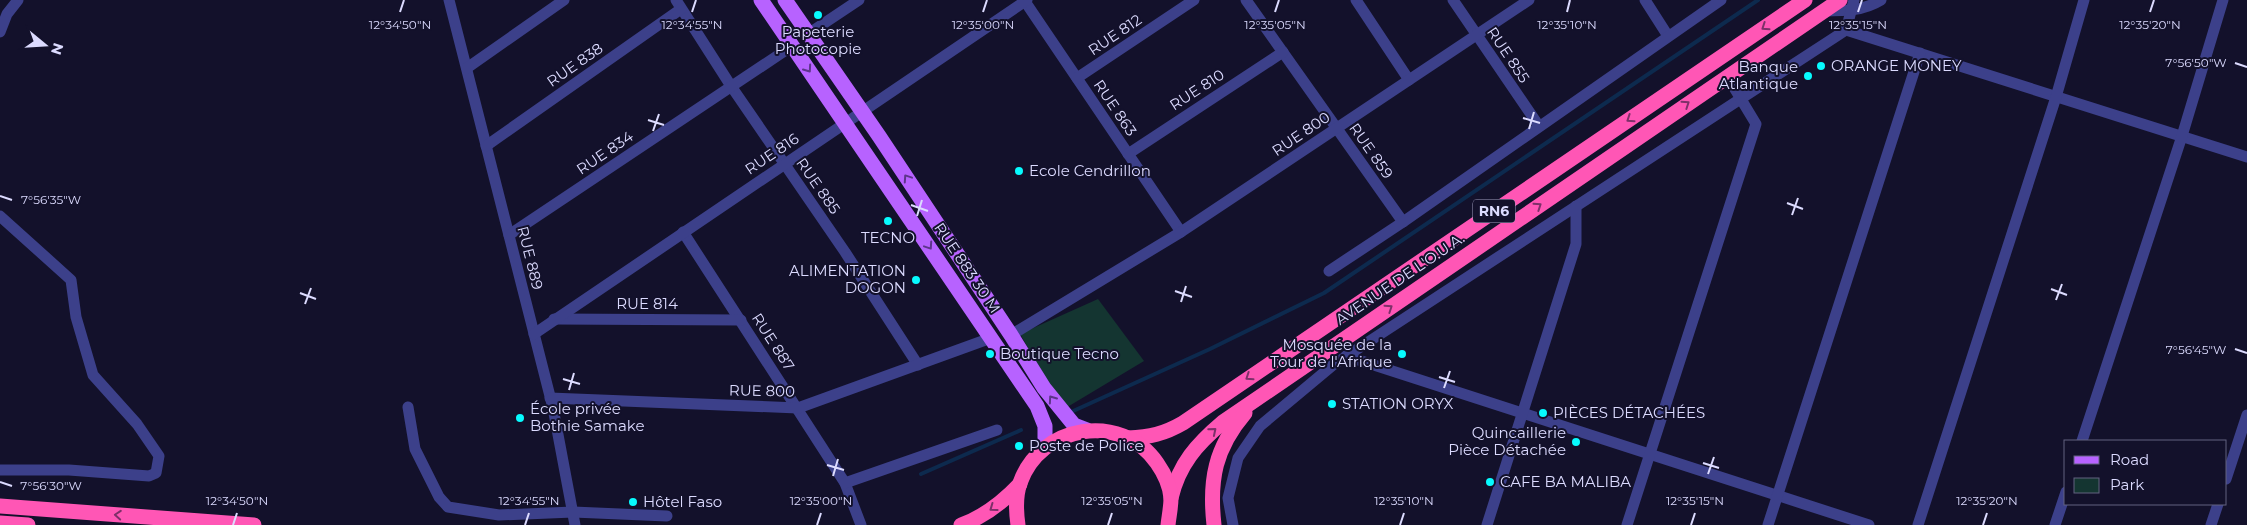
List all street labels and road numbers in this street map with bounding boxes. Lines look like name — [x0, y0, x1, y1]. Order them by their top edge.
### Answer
street label: RUE 812 — [1084, 10, 1145, 59]
street label: RUE 855 — [1483, 23, 1534, 86]
street label: RUE 838 — [543, 38, 606, 91]
street label: RUE 810 — [1166, 65, 1228, 114]
street label: RUE 863 — [1090, 76, 1141, 140]
street label: RUE 800 — [1268, 107, 1333, 160]
street label: RUE 859 — [1345, 119, 1398, 182]
street label: RUE 834 — [573, 127, 637, 179]
street label: RUE 816 — [741, 129, 802, 178]
street label: RUE 885 — [792, 154, 845, 218]
road number: RN6 — [1473, 200, 1515, 222]
street label: RUE 883 30 M — [930, 219, 1005, 317]
street label: RUE 889 — [513, 224, 548, 292]
street label: AVENUE DE L'O.U.A. — [1332, 228, 1468, 329]
street label: RUE 814 — [616, 294, 678, 313]
street label: RUE 887 — [748, 309, 799, 374]
street label: RUE 800 — [729, 380, 795, 401]

